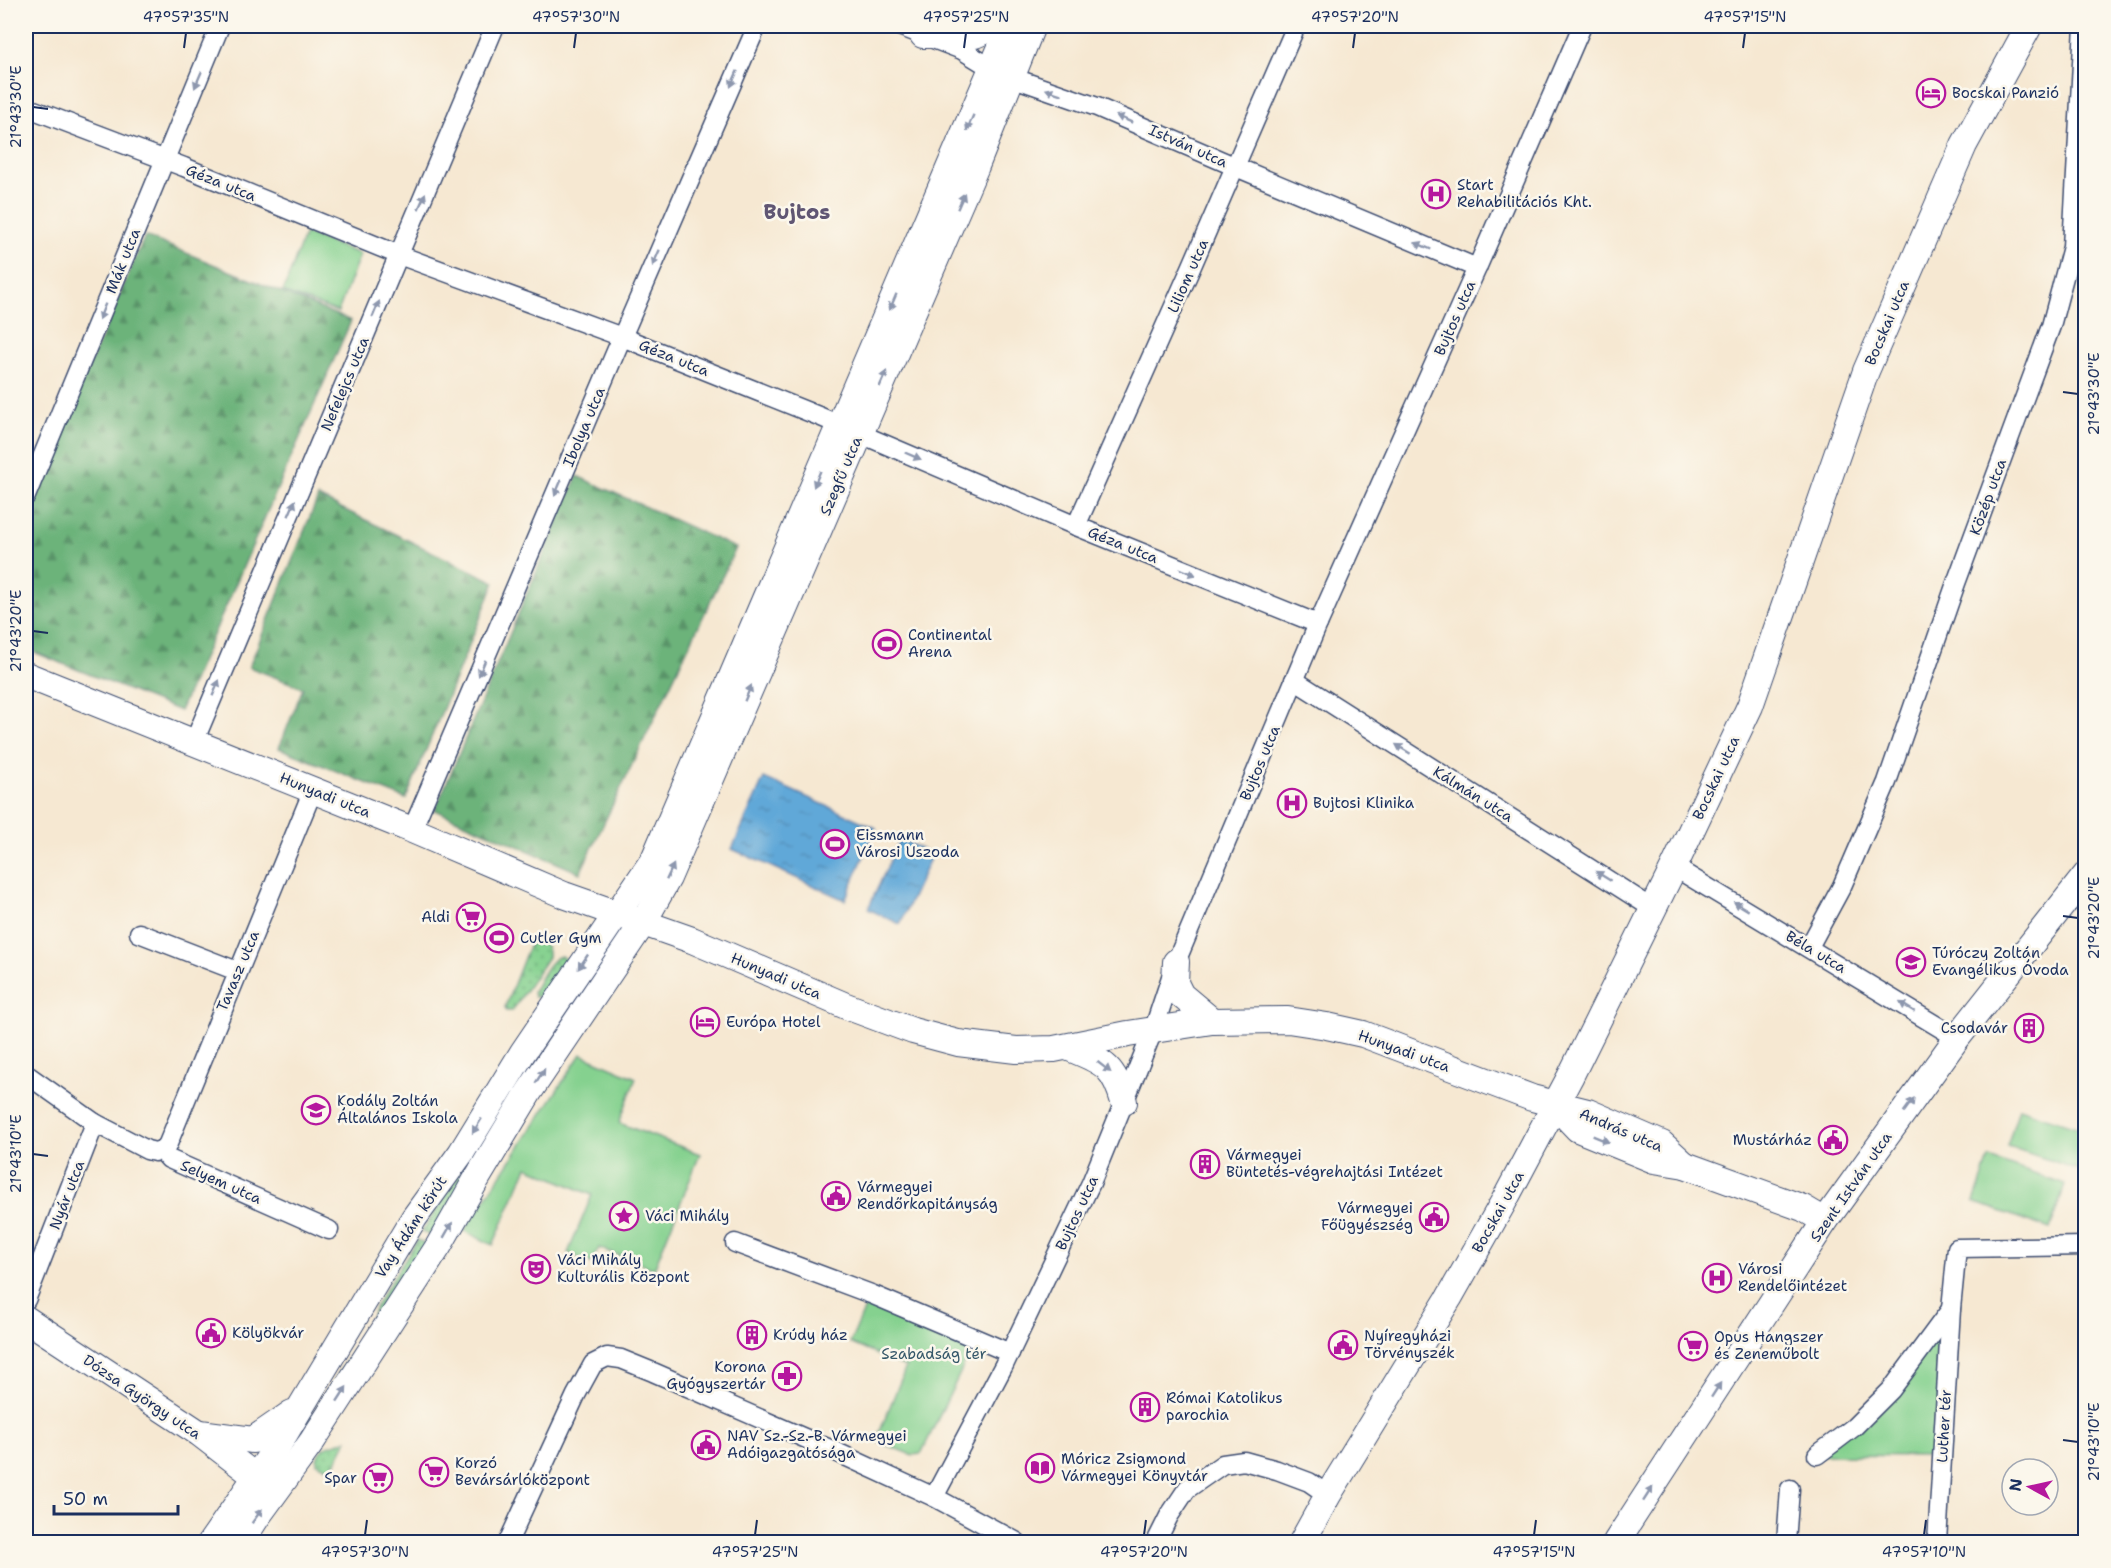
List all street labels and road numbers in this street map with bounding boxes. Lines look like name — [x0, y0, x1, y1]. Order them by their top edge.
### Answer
street label: István utca — [1145, 120, 1231, 173]
street label: Géza utca — [183, 160, 260, 206]
street label: Mák utca — [101, 225, 145, 297]
street label: Liliom utca — [1163, 235, 1213, 316]
street label: Bujtos utca — [1430, 277, 1481, 359]
street label: Bocskai utca — [1860, 277, 1914, 369]
street label: Nefelejcs utca — [316, 333, 374, 434]
street label: Géza utca — [636, 335, 713, 381]
street label: Ibolya utca — [558, 384, 610, 470]
street label: Szegfű utca — [815, 433, 867, 519]
street label: Közép utca — [1965, 455, 2011, 538]
street label: Géza utca — [1085, 522, 1162, 568]
street label: Bujtos utca — [1235, 722, 1285, 804]
street label: Bocskai utca — [1688, 732, 1744, 823]
street label: Kálmán utca — [1429, 761, 1517, 827]
street label: Hunyadi utca — [277, 768, 374, 823]
street label: Béla utca — [1782, 926, 1851, 978]
street label: Tavasz utca — [212, 927, 264, 1014]
street label: Hunyadi utca — [728, 948, 825, 1004]
street label: Hunyadi utca — [1355, 1025, 1453, 1077]
street label: András utca — [1576, 1103, 1666, 1157]
street label: Szent István utca — [1806, 1128, 1897, 1246]
street label: Selyem utca — [177, 1155, 265, 1209]
street label: Nyár utca — [45, 1157, 90, 1232]
street label: Bocskai utca — [1467, 1167, 1529, 1256]
street label: Vay Ádám körút — [370, 1171, 452, 1282]
street label: Bujtos utca — [1051, 1172, 1103, 1254]
street label: Dózsa György utca — [79, 1350, 205, 1444]
street label: Luther tér — [1932, 1389, 1956, 1463]

